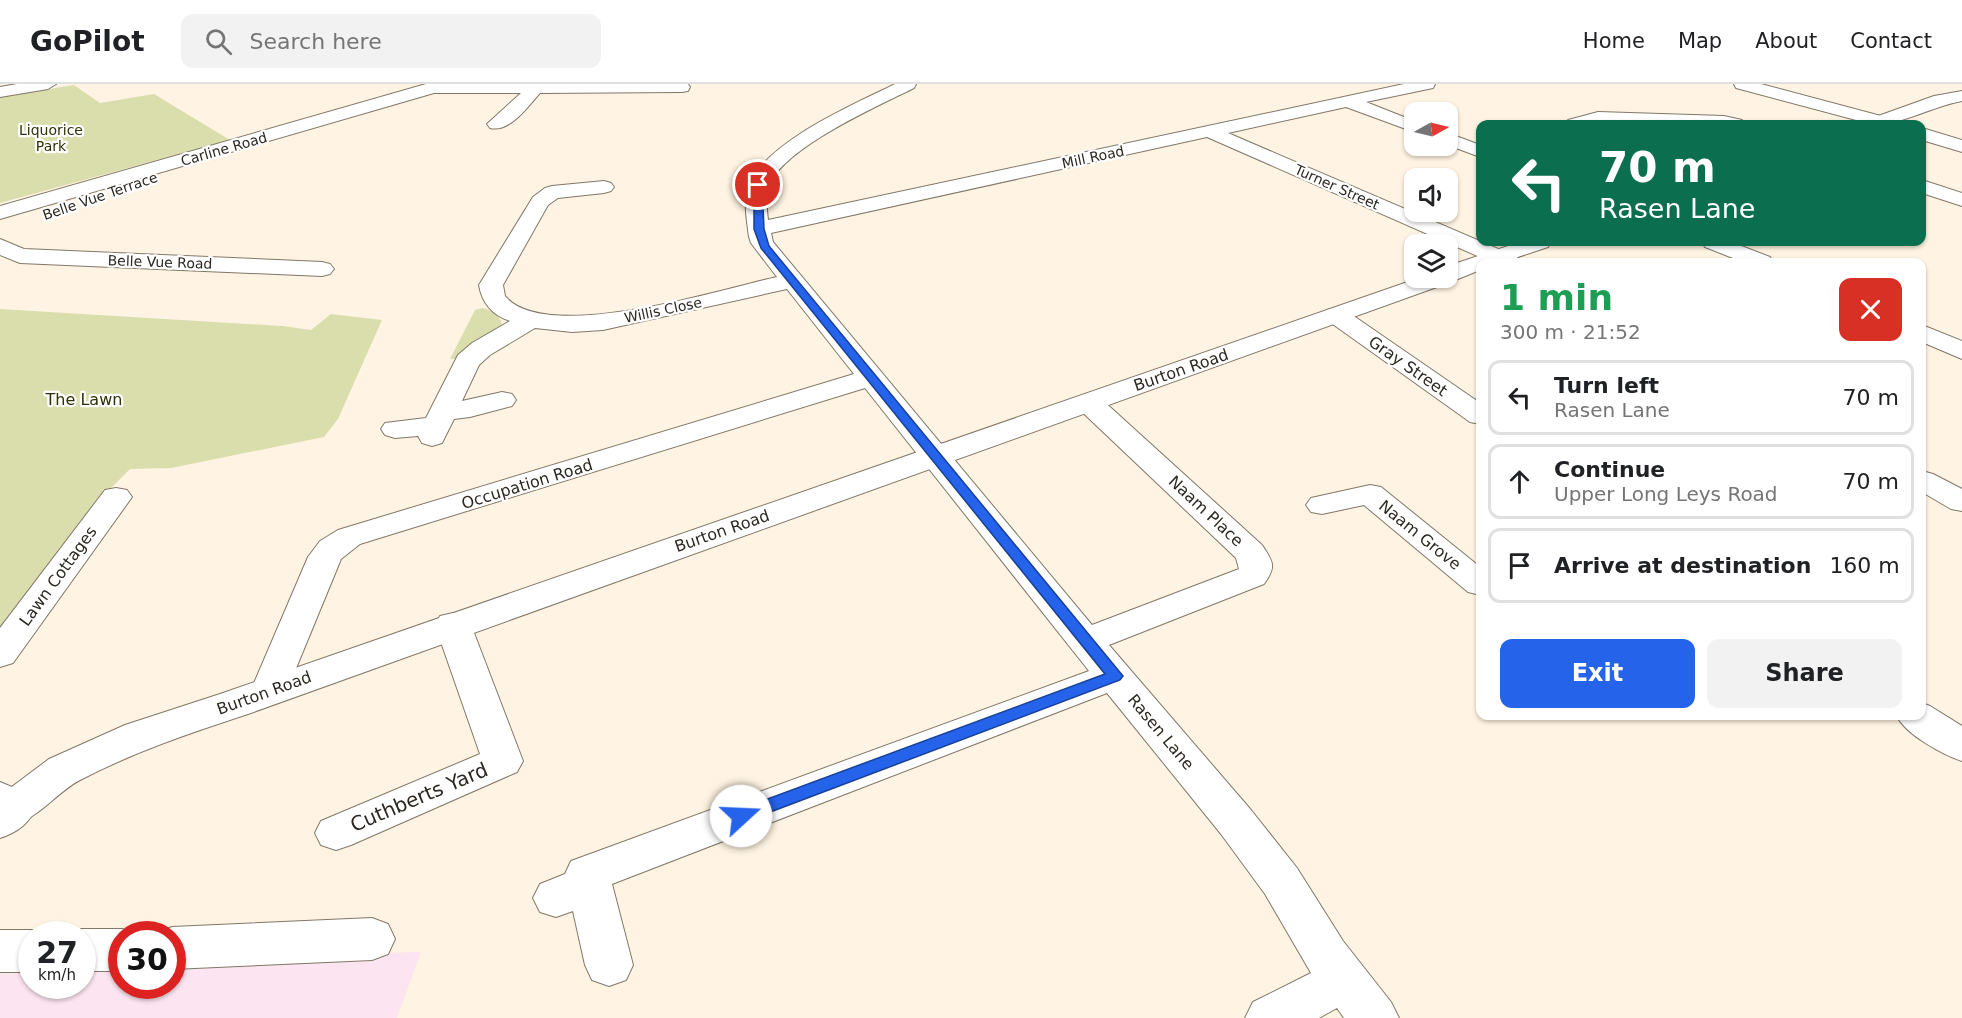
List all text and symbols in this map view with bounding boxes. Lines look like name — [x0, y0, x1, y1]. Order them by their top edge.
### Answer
search box — [181, 14, 601, 68]
text: GoPilot — [30, 25, 145, 58]
icon: search — [202, 25, 235, 58]
text: Search here — [250, 29, 382, 54]
text: Home — [1583, 29, 1645, 53]
text: Map — [1678, 29, 1722, 53]
text: About — [1755, 29, 1817, 53]
text: Contact — [1850, 29, 1932, 53]
north arrow — [1404, 102, 1458, 156]
map controls — [1404, 102, 1458, 288]
park label: Liquorice Park — [19, 122, 83, 154]
street label: Carline Road — [179, 129, 269, 169]
street label: Mill Road — [1060, 143, 1126, 171]
text: 70 m — [1599, 143, 1716, 192]
icon: left — [1500, 144, 1578, 222]
pin — [732, 159, 783, 210]
street label: Turner Street — [1291, 161, 1382, 213]
icon: arrive — [741, 168, 774, 201]
button: sound — [1404, 168, 1458, 222]
street label: Belle Vue Terrace — [40, 169, 160, 223]
text: Rasen Lane — [1599, 193, 1755, 224]
button: layers — [1404, 234, 1458, 288]
street label: Belle Vue Road — [107, 252, 213, 272]
text: 1 min — [1500, 277, 1613, 318]
button: close — [1839, 278, 1902, 341]
street label: Willis Close — [623, 294, 703, 326]
text: 300 m · 21:52 — [1500, 320, 1641, 344]
street label: Gray Street — [1365, 332, 1451, 400]
street label: Burton Road — [1131, 345, 1231, 395]
text: Turn left — [1554, 373, 1659, 398]
icon: left — [1503, 381, 1536, 414]
text: 70 m — [1843, 385, 1899, 410]
park label: The Lawn — [45, 390, 122, 409]
text: Rasen Lane — [1554, 398, 1670, 422]
street label: Occupation Road — [459, 455, 595, 513]
text: Continue — [1554, 457, 1665, 482]
icon: ahead — [1503, 465, 1536, 498]
text: 70 m — [1843, 469, 1899, 494]
street label: Naam Place — [1165, 472, 1247, 550]
text: Upper Long Leys Road — [1554, 482, 1778, 506]
street label: Naam Grove — [1375, 496, 1465, 574]
street label: Burton Road — [672, 506, 772, 556]
street label: Lawn Cottages — [15, 522, 101, 630]
icon: arrive — [1503, 549, 1536, 582]
text: Arrive at destination — [1554, 553, 1811, 578]
text: 160 m — [1829, 553, 1900, 578]
button: Exit — [1500, 639, 1695, 708]
button: Share — [1707, 639, 1902, 708]
street label: Burton Road — [214, 667, 314, 719]
street label: Rasen Lane — [1124, 690, 1198, 774]
street label: Cuthberts Yard — [347, 757, 491, 837]
position arrow — [709, 784, 773, 848]
speed limit sign: 30 — [108, 921, 186, 999]
text: 27 — [36, 935, 78, 970]
text: km/h — [38, 966, 76, 984]

